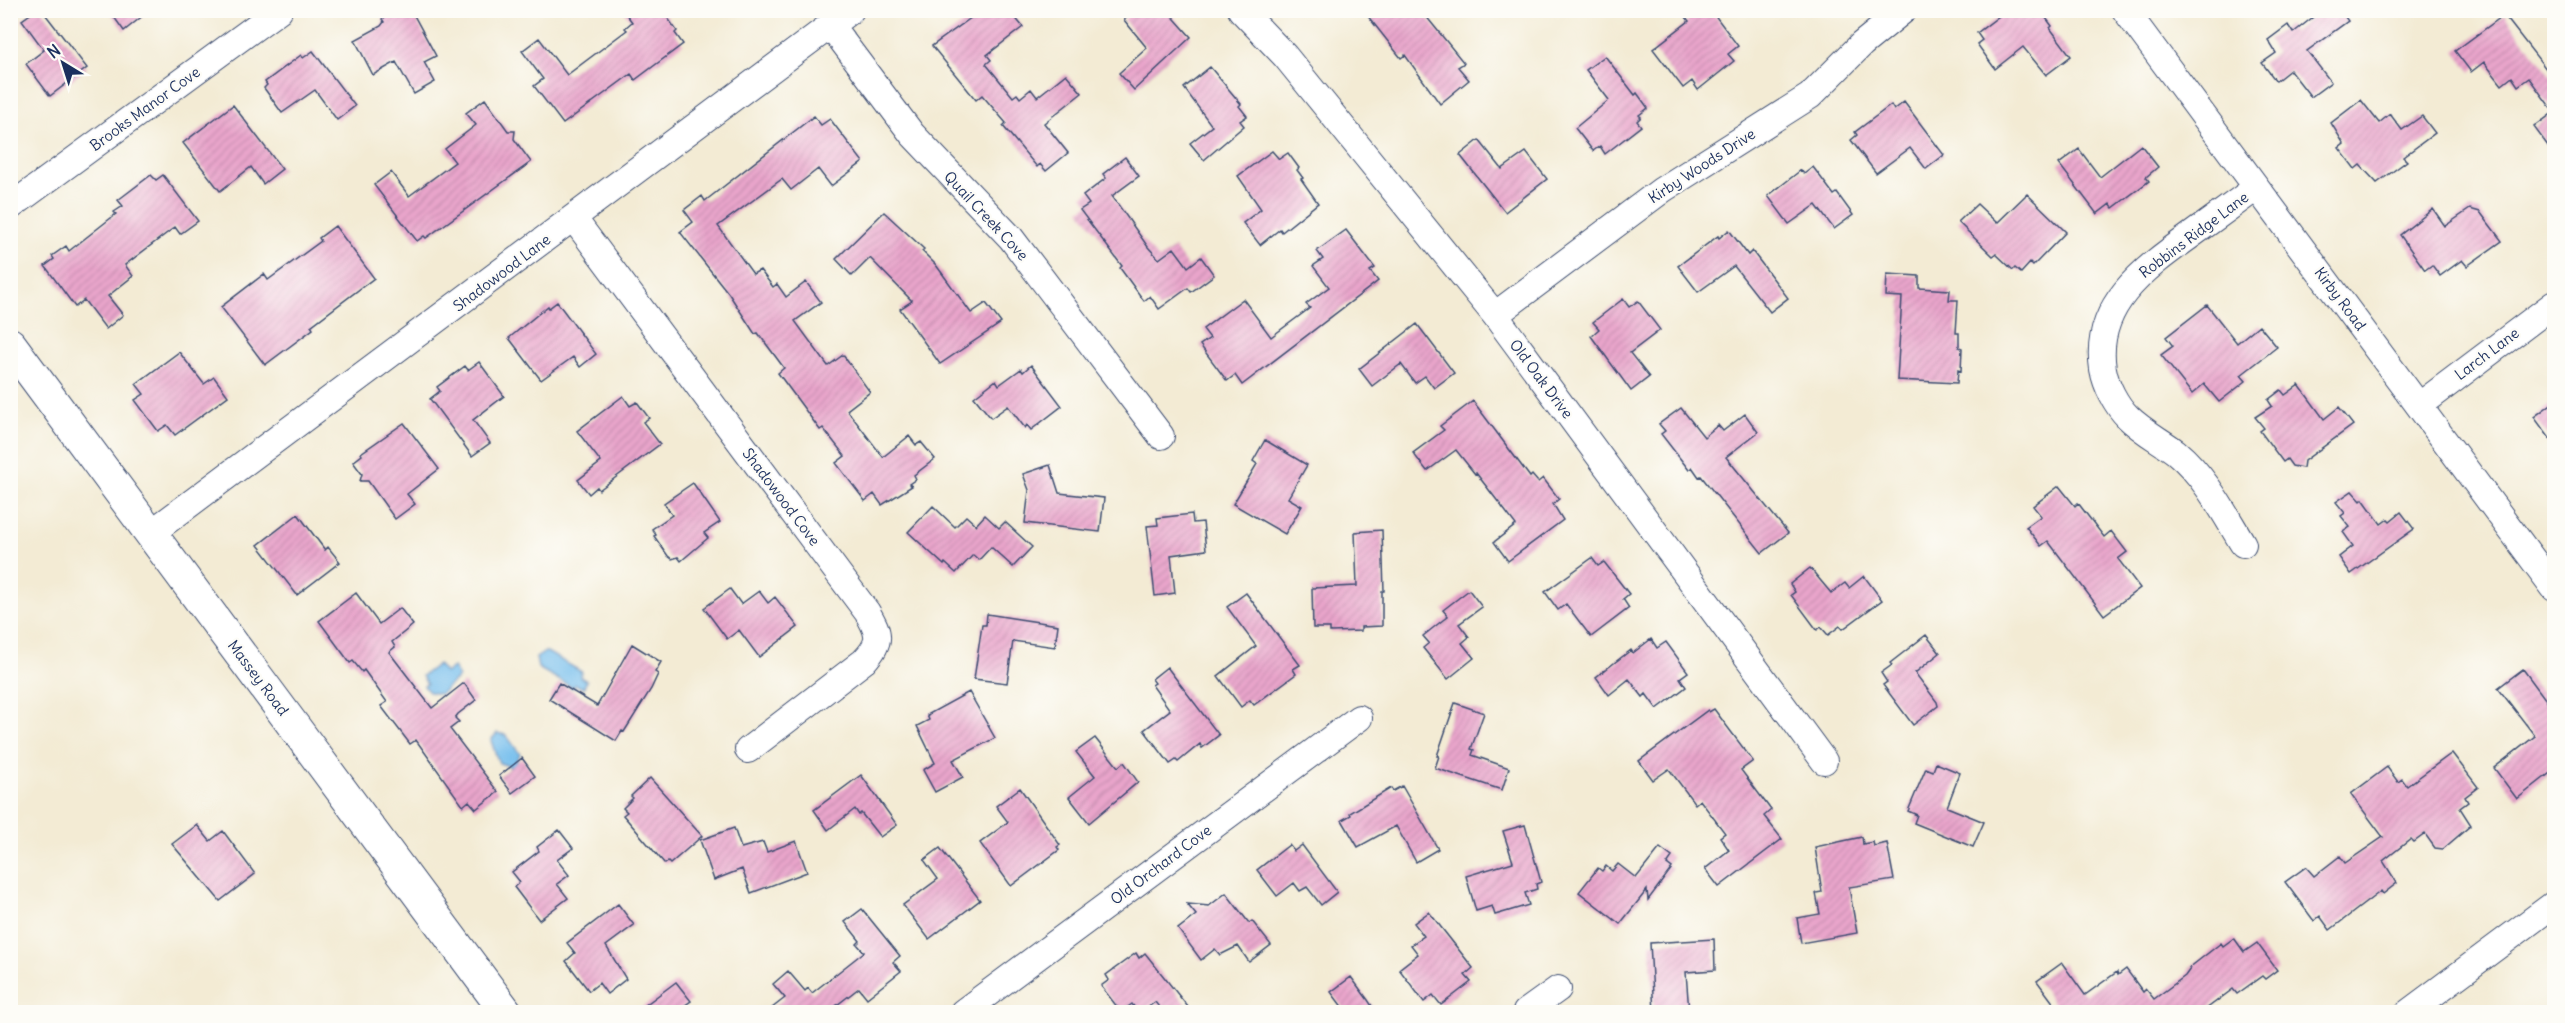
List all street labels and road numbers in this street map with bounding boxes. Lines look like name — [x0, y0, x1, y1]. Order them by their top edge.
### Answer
street label: Brooks Manor Cove — [86, 62, 204, 155]
street label: Kirby Woods Drive — [1645, 124, 1759, 207]
street label: Quail Creek Cove — [940, 167, 1033, 264]
street label: Robbins Ridge Lane — [2135, 187, 2252, 282]
street label: Shadowood Lane — [449, 230, 554, 315]
street label: Kirby Road — [2310, 263, 2370, 334]
street label: Larch Lane — [2451, 323, 2523, 384]
street label: Old Oak Drive — [1505, 335, 1577, 422]
street label: Shadowood Cove — [739, 444, 824, 549]
street label: Massey Road — [224, 636, 293, 719]
street label: Old Orchard Cove — [1106, 820, 1215, 909]

